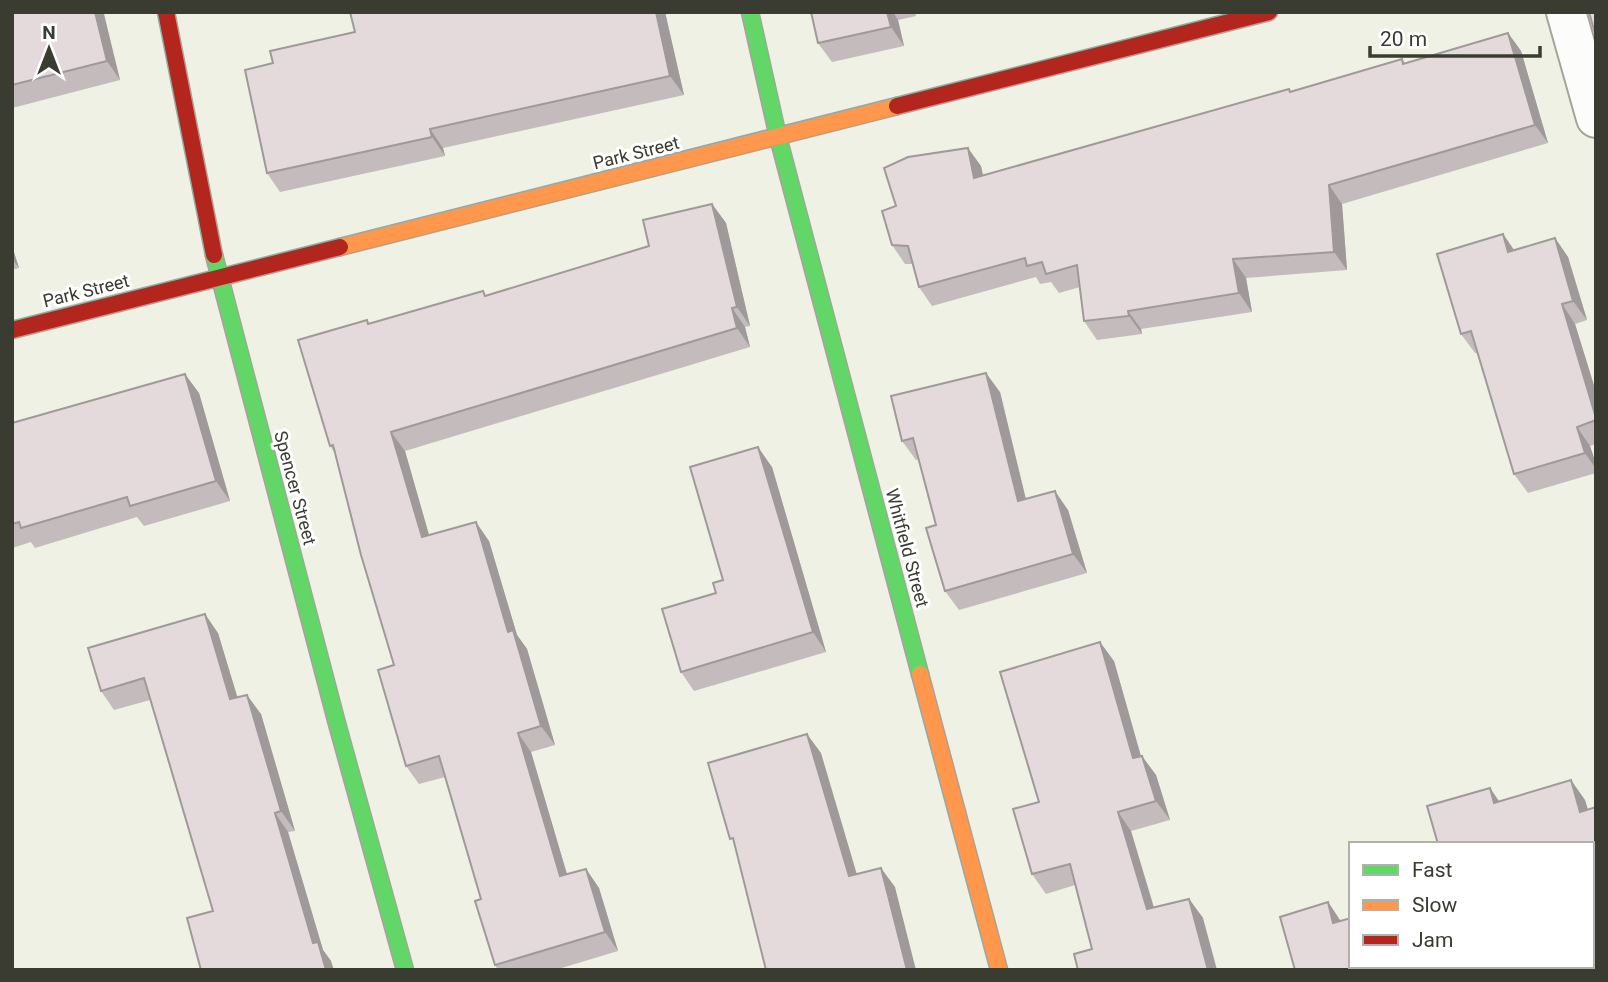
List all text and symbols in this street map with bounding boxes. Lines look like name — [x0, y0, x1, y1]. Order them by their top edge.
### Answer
north arrow — [14, 14, 84, 84]
scale bar — [1370, 14, 1540, 58]
text: N — [42, 21, 56, 44]
text: 20 m — [1380, 27, 1427, 51]
street label: Park Street — [591, 132, 681, 173]
street label: Park Street — [41, 270, 131, 311]
street label: Spencer Street — [270, 428, 321, 547]
street label: Whitfield Street — [882, 486, 933, 610]
legend — [1349, 842, 1594, 968]
text: Fast — [1412, 858, 1453, 882]
text: Slow — [1412, 893, 1458, 917]
text: Jam — [1412, 928, 1453, 952]

